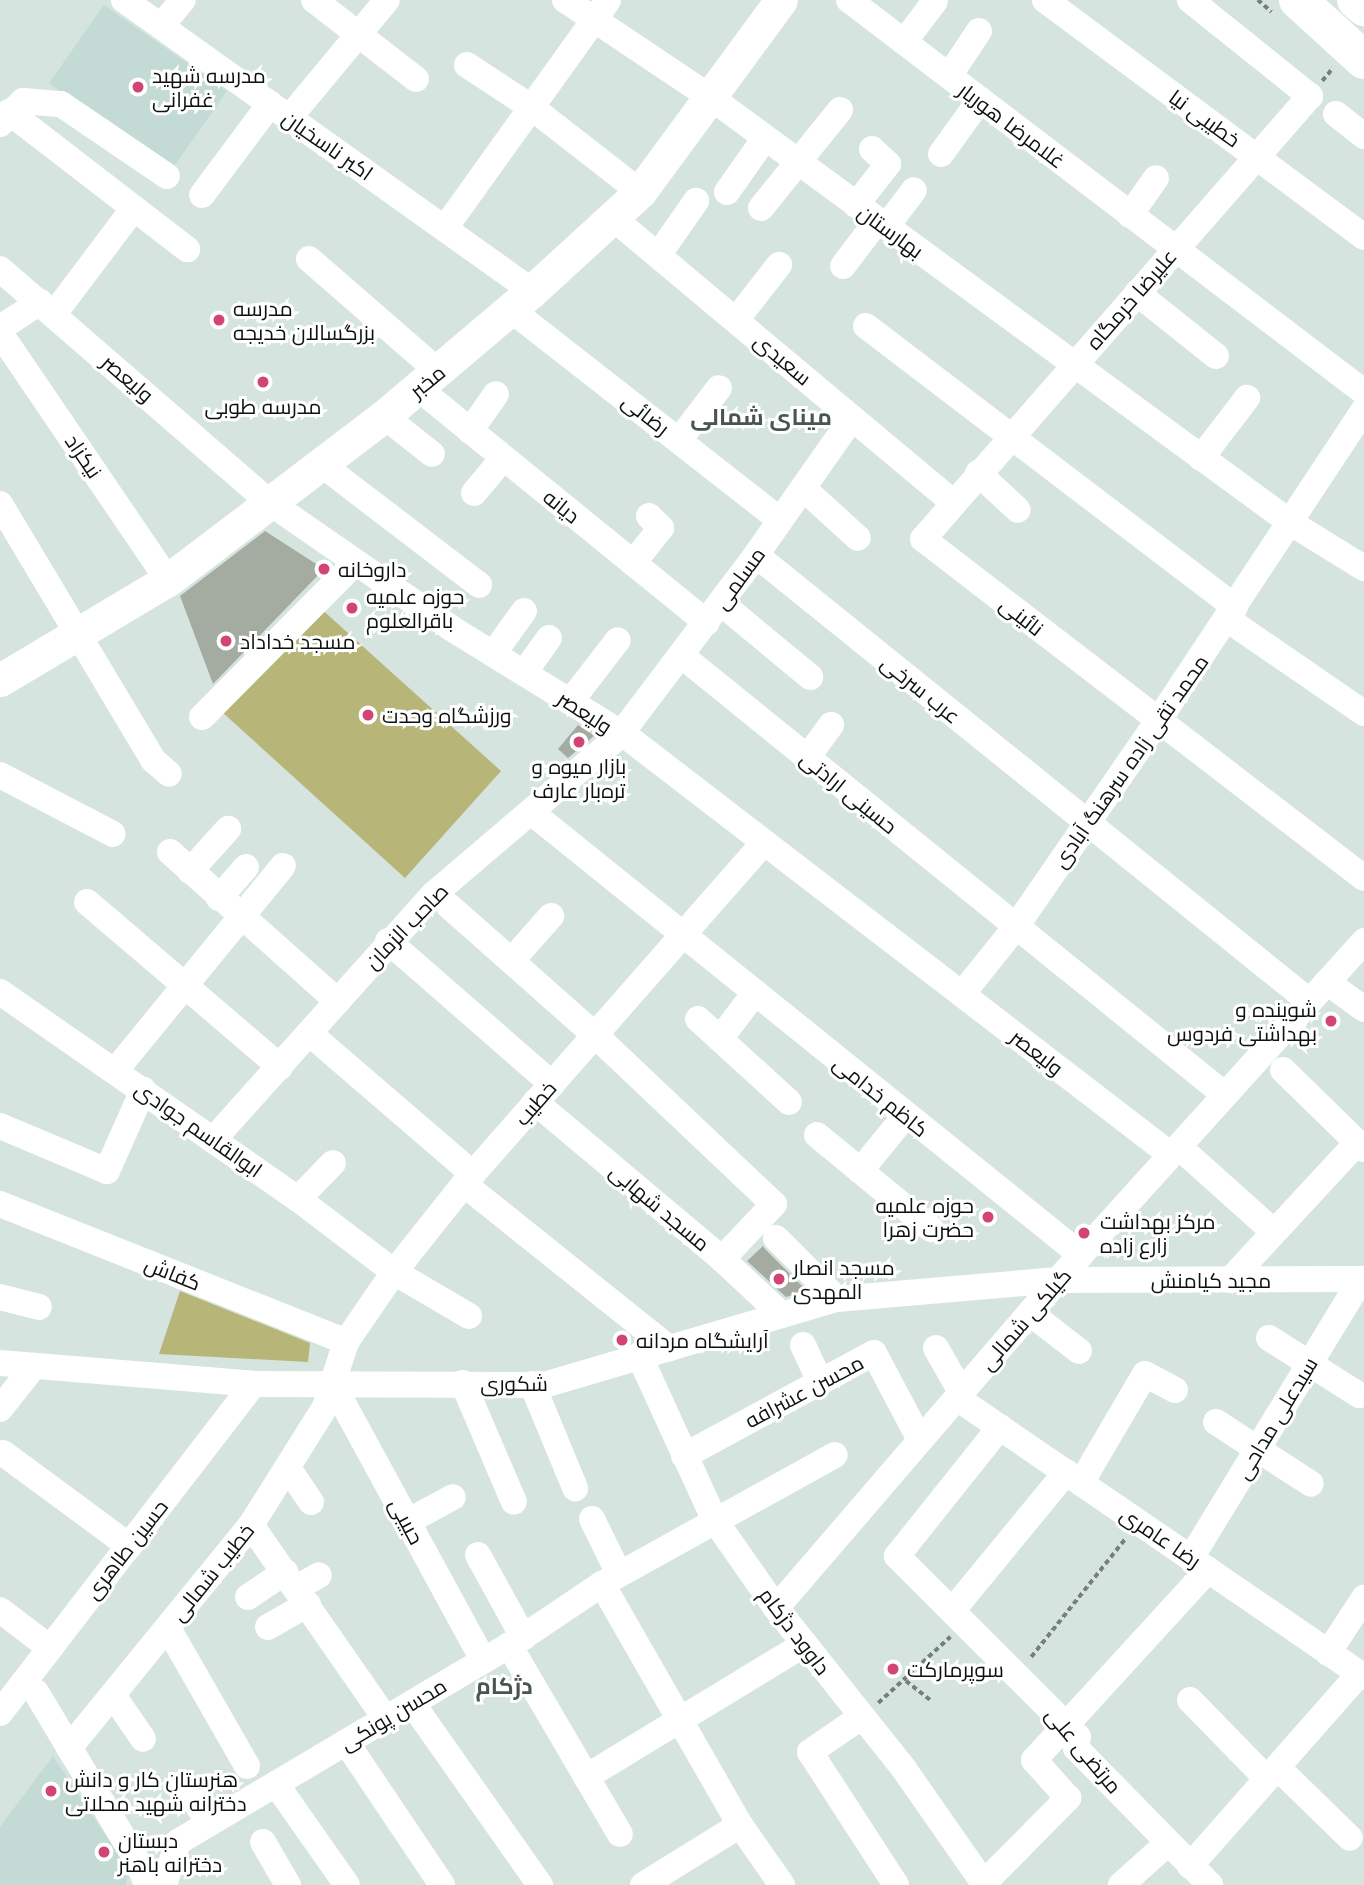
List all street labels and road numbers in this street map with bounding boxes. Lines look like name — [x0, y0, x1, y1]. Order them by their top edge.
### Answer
street label: غلامرضا هوریار — [954, 77, 1070, 173]
street label: خطیبی نیا — [1165, 84, 1245, 152]
street label: اکبر ناسخیان — [278, 105, 378, 185]
street label: بهارستان — [853, 199, 929, 263]
street label: علیرضا خرمگاه — [1080, 244, 1182, 354]
street label: سعیدی — [749, 328, 817, 390]
street label: ولیعصر — [97, 349, 159, 407]
street label: مخبر — [404, 359, 450, 403]
street label: رضائی — [617, 388, 675, 440]
street label: نیکزاد — [60, 429, 108, 483]
street label: دیانه — [539, 484, 585, 528]
street label: مسلمی — [708, 542, 770, 614]
street label: نائینی — [995, 591, 1049, 641]
street label: عرب سرخی — [876, 650, 966, 728]
street label: محمد تقی زاده سرهنگ آبادی — [1047, 650, 1213, 872]
street label: ولیعصر — [553, 685, 617, 739]
street label: حسینی ارادتی — [796, 745, 902, 839]
street label: صاحب الزمان — [359, 878, 453, 974]
street label: ولیعصر — [1006, 1024, 1068, 1080]
street label: کاظم خدامی — [828, 1050, 934, 1142]
street label: ابوالقاسم جوادی — [131, 1076, 267, 1182]
street label: خطیب — [509, 1076, 561, 1130]
street label: مسجد شهابی — [605, 1158, 715, 1256]
street label: کفاش — [141, 1250, 205, 1296]
street label: گيلکی شمالی — [974, 1263, 1076, 1375]
street label: مجید کیامنش — [1151, 1267, 1271, 1293]
street label: محسن عشرافه — [740, 1349, 868, 1433]
street label: سیدعلی مداحی — [1230, 1352, 1322, 1484]
street label: شکوری — [480, 1370, 548, 1396]
street label: حسین طاهری — [79, 1494, 173, 1604]
street label: حبیبی — [384, 1494, 430, 1548]
street label: رضا عامری — [1116, 1501, 1206, 1573]
street label: خطیب شمالی — [165, 1518, 259, 1626]
street label: داوود دژکام — [754, 1583, 836, 1679]
street label: محسن پونکی — [335, 1672, 451, 1756]
street label: مرتضی علی — [1041, 1702, 1127, 1798]

